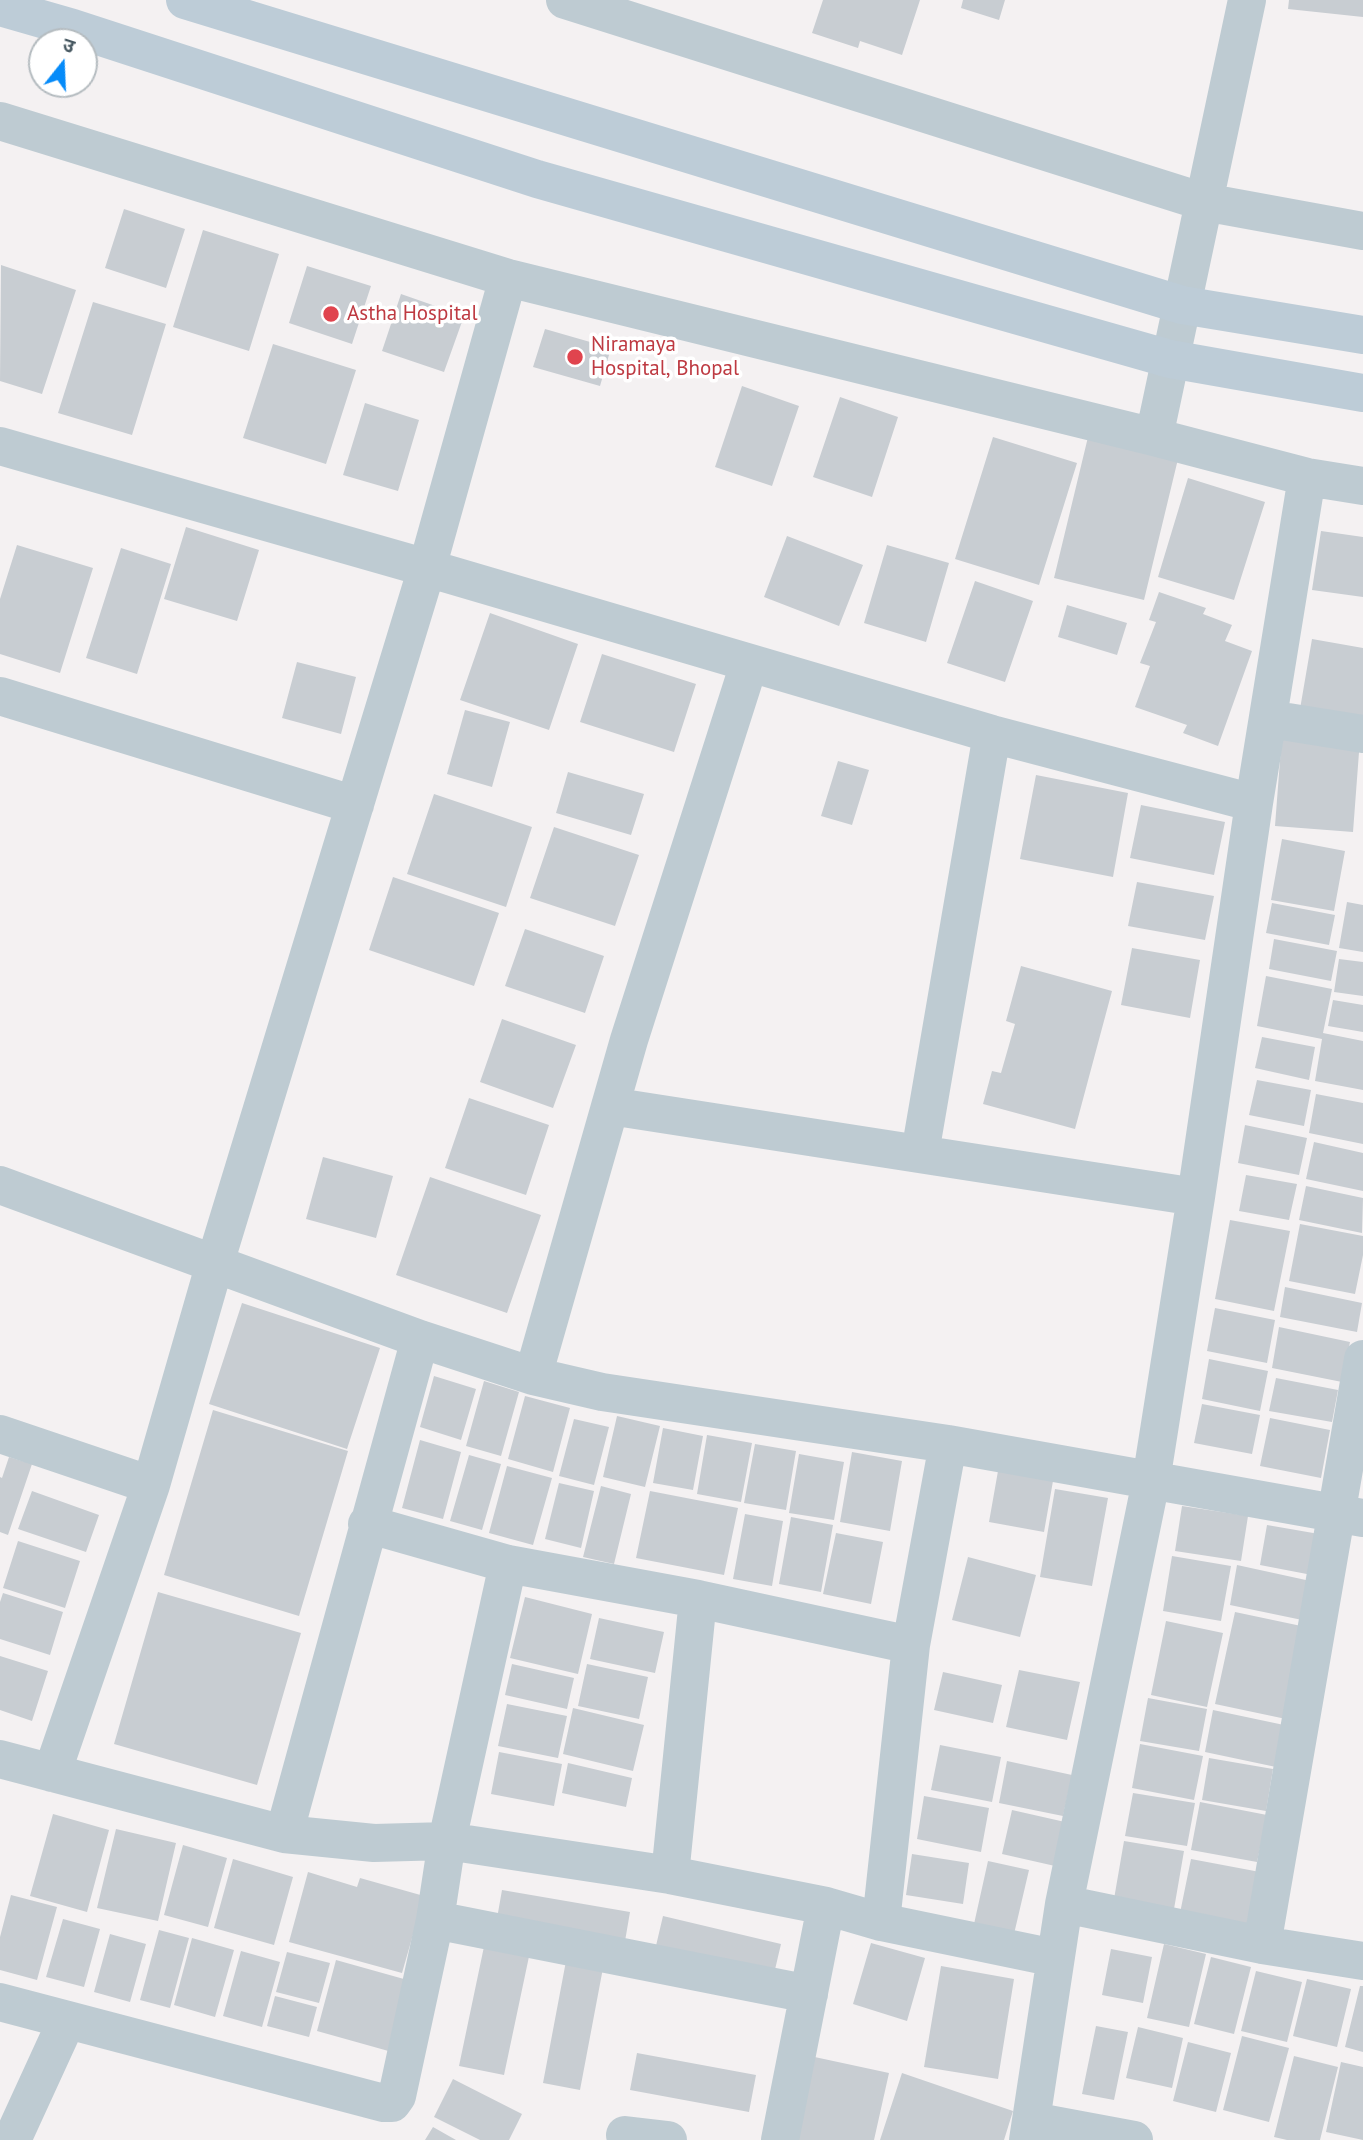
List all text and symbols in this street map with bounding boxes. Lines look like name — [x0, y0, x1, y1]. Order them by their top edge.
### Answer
north arrow — [28, 28, 98, 98]
text: उ — [60, 32, 78, 58]
place label: Astha Hospital — [347, 301, 478, 327]
marker: Astha Hospital — [321, 304, 341, 324]
place label: Niramaya Hospital, Bhopal — [591, 332, 739, 382]
marker: Niramaya Hospital, Bhopal — [565, 347, 585, 367]

